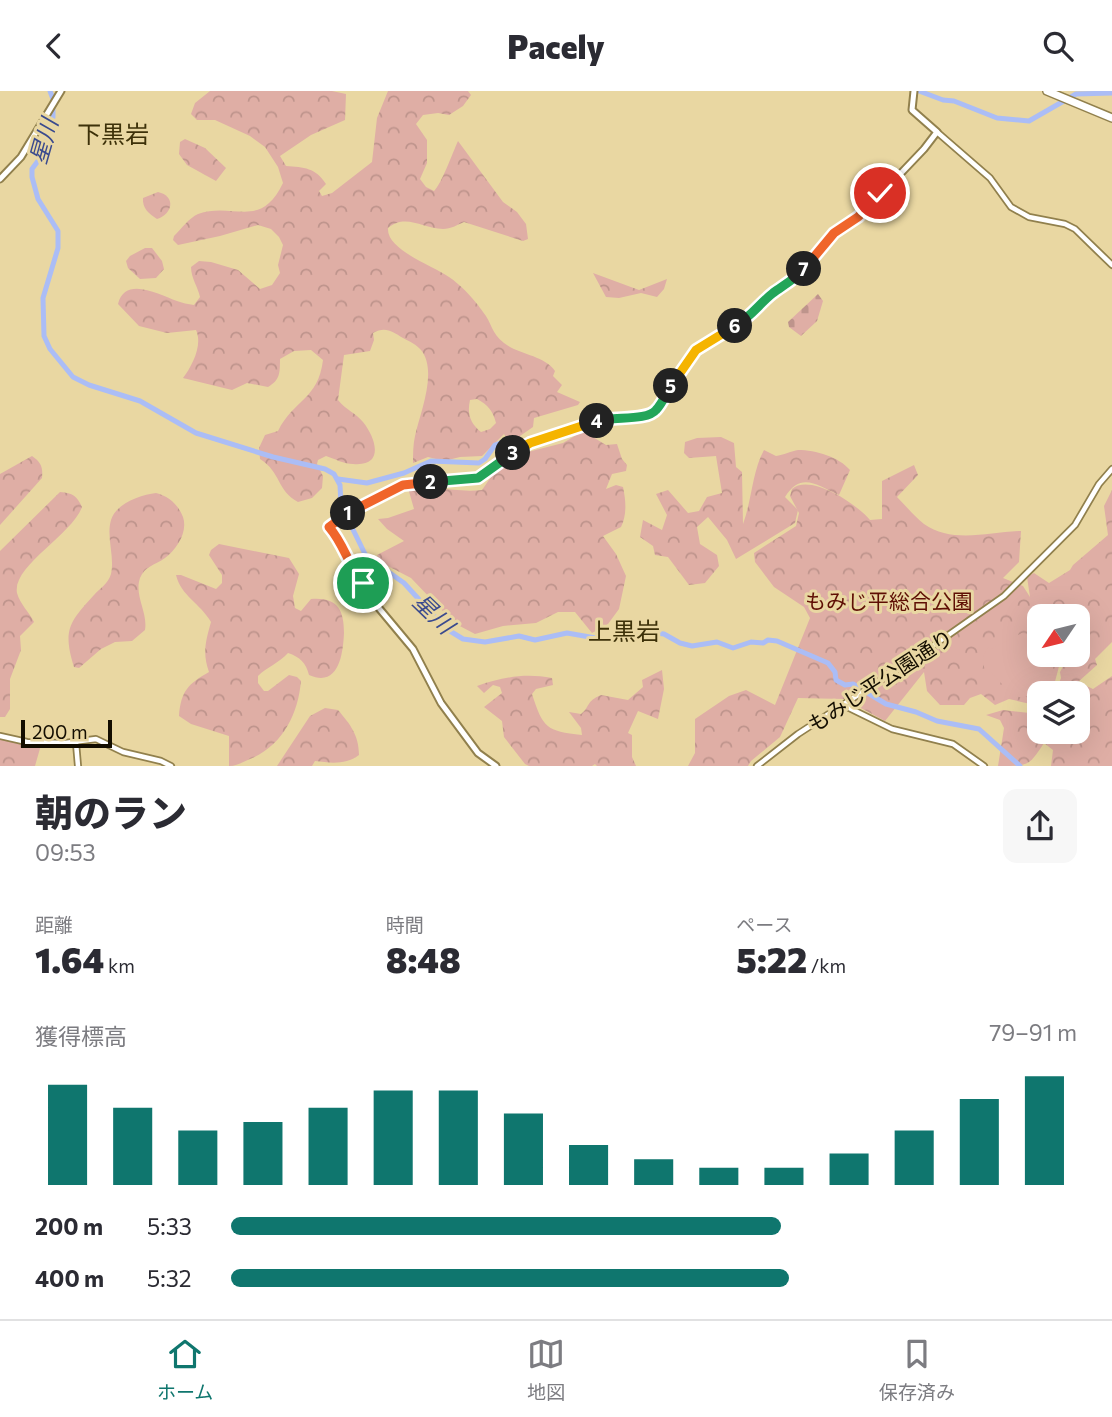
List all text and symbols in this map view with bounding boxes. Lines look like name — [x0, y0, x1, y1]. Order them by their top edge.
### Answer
text: Pacely — [507, 26, 605, 66]
icon: back — [35, 27, 73, 65]
icon: search — [1039, 27, 1077, 65]
water label: 星川 — [23, 112, 64, 167]
district label: 下黒岩 — [77, 119, 149, 148]
pin — [850, 163, 910, 223]
icon: check — [861, 174, 899, 212]
pin: 7 — [786, 251, 822, 287]
text: 7 — [798, 257, 809, 280]
pin: 6 — [718, 309, 752, 343]
text: 6 — [729, 314, 740, 337]
pin: 5 — [654, 369, 688, 403]
text: 5 — [665, 374, 676, 397]
pin: 4 — [580, 403, 614, 439]
text: 4 — [591, 409, 602, 432]
pin: 3 — [496, 435, 530, 471]
text: 3 — [507, 441, 518, 464]
pin: 2 — [414, 465, 448, 499]
text: 2 — [425, 470, 436, 493]
pin: 1 — [330, 495, 366, 531]
text: 1 — [343, 501, 352, 524]
pin — [333, 553, 393, 613]
icon: arrive — [344, 564, 382, 602]
water label: 星川 — [408, 587, 462, 641]
park label: もみじ平総合公園 — [805, 588, 973, 613]
north arrow — [1027, 604, 1090, 667]
map controls — [1027, 604, 1090, 744]
district label: 上黒岩 — [588, 616, 660, 645]
street label: もみじ平公園通り — [803, 624, 957, 736]
button: layers — [1027, 681, 1090, 744]
scale bar — [21, 717, 112, 749]
text: 200 m — [32, 720, 88, 743]
text: 朝のラン — [35, 788, 187, 835]
button: share — [1003, 789, 1077, 863]
text: 09:53 — [35, 838, 96, 866]
text: 距離 — [35, 913, 73, 936]
text: 時間 — [386, 913, 424, 936]
text: ペース — [736, 913, 792, 936]
text: 1.64 — [35, 937, 104, 980]
text: 8:48 — [386, 937, 461, 980]
text: 5:22 — [736, 937, 807, 980]
text: km — [104, 954, 135, 977]
text: /km — [807, 954, 846, 977]
text: 79–91 m — [989, 1018, 1077, 1046]
text: 獲得標高 — [35, 1022, 127, 1050]
text: 200 m — [35, 1212, 103, 1240]
text: 5:33 — [147, 1212, 192, 1240]
text: 400 m — [35, 1264, 104, 1292]
text: 5:32 — [147, 1264, 191, 1292]
tab: ホーム — [157, 1335, 213, 1404]
tab: 地図 — [527, 1335, 565, 1404]
tab: 保存済み — [879, 1335, 955, 1404]

